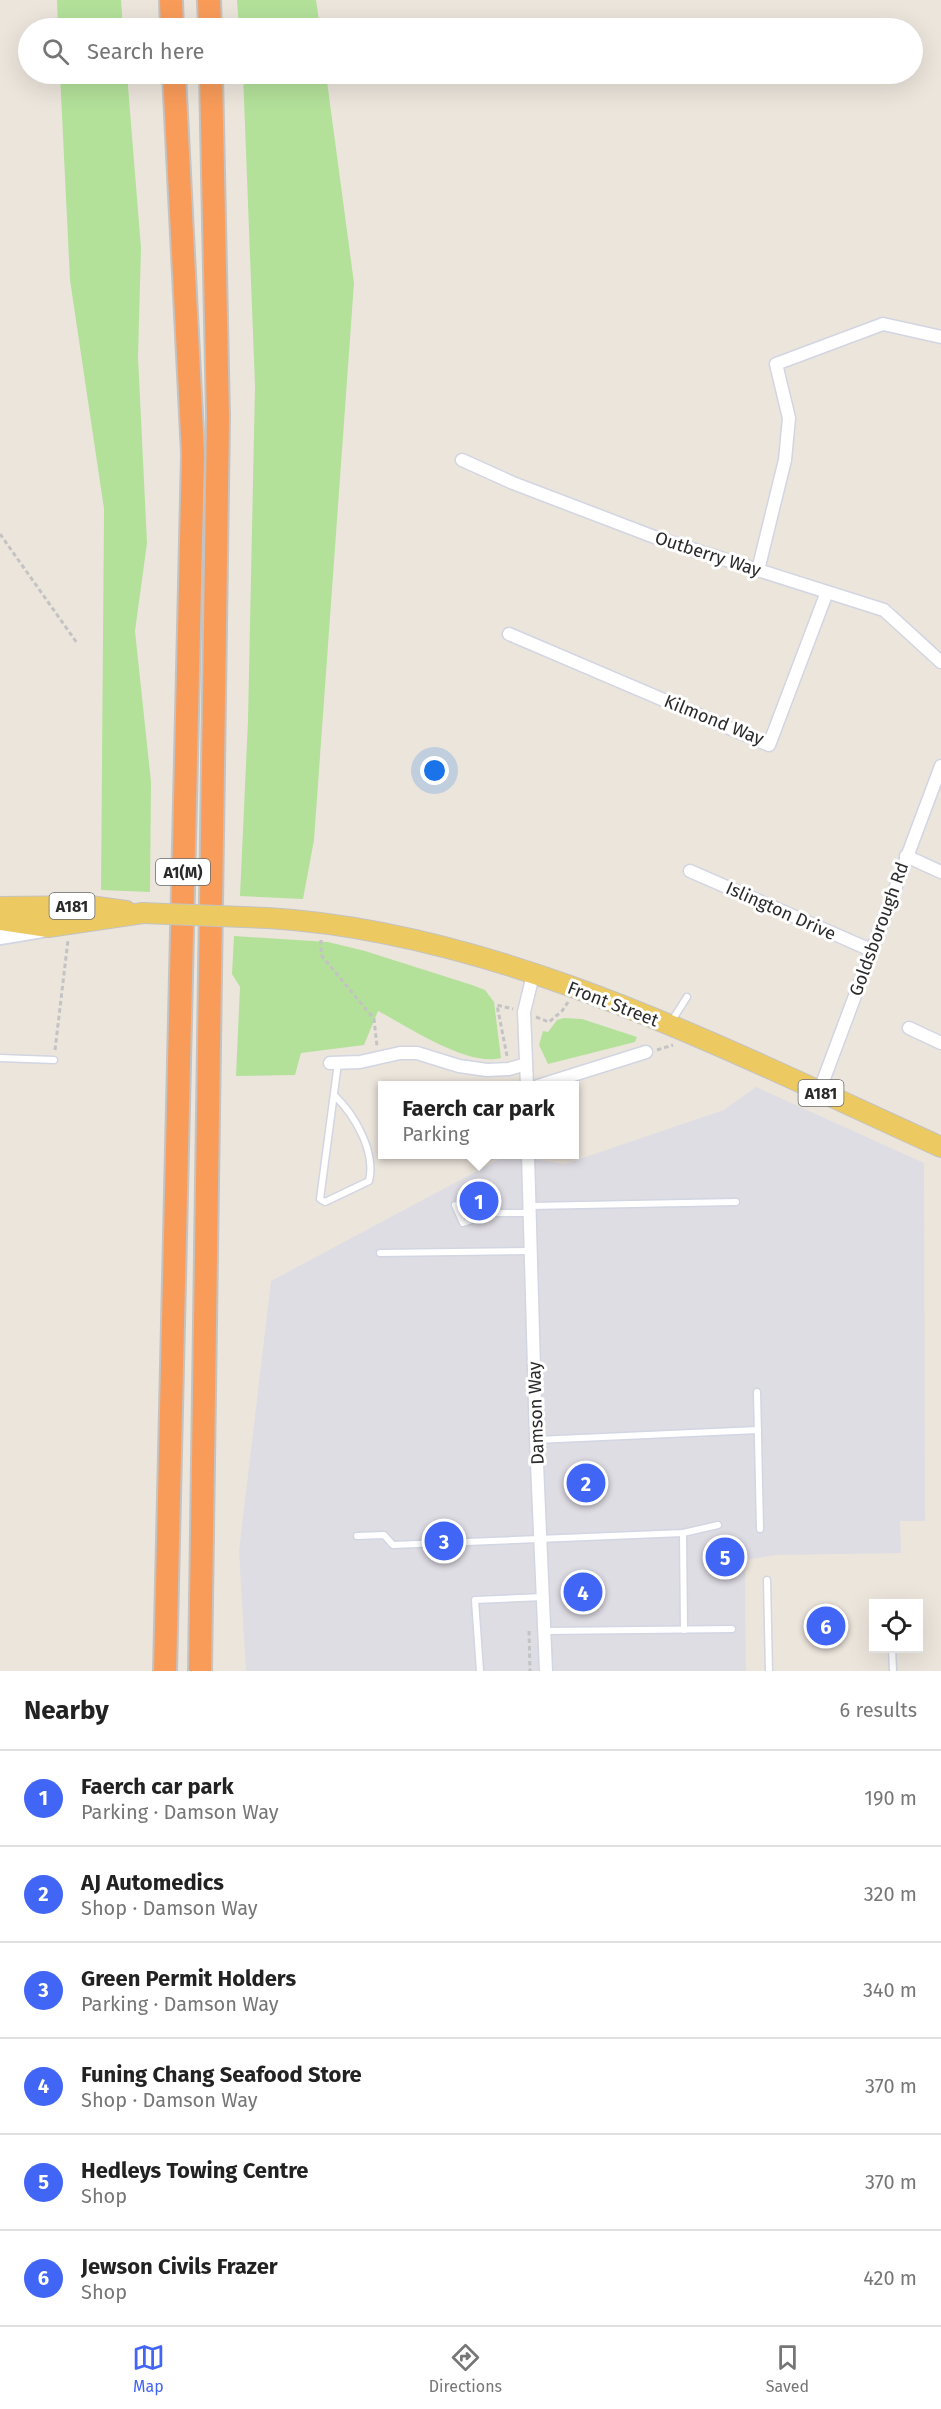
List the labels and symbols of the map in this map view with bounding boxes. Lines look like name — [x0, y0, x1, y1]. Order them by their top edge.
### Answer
street label: Outberry Way — [652, 527, 764, 582]
street label: Kilmond Way — [661, 690, 767, 750]
your location — [420, 756, 449, 785]
road number: A1(M) — [156, 859, 210, 885]
street label: Goldsborough Rd — [845, 859, 913, 999]
street label: Islington Drive — [723, 877, 839, 945]
road number: A181 — [50, 893, 94, 919]
street label: Front Street — [564, 977, 662, 1032]
road number: A181 — [798, 1080, 844, 1106]
pin: 1 — [460, 1178, 498, 1224]
street label: Damson Way — [523, 1361, 549, 1465]
pin: 2 — [566, 1460, 606, 1506]
pin: 3 — [424, 1518, 464, 1564]
pin: 5 — [706, 1534, 744, 1580]
pin: 4 — [564, 1570, 602, 1614]
pin: 6 — [806, 1604, 846, 1648]

